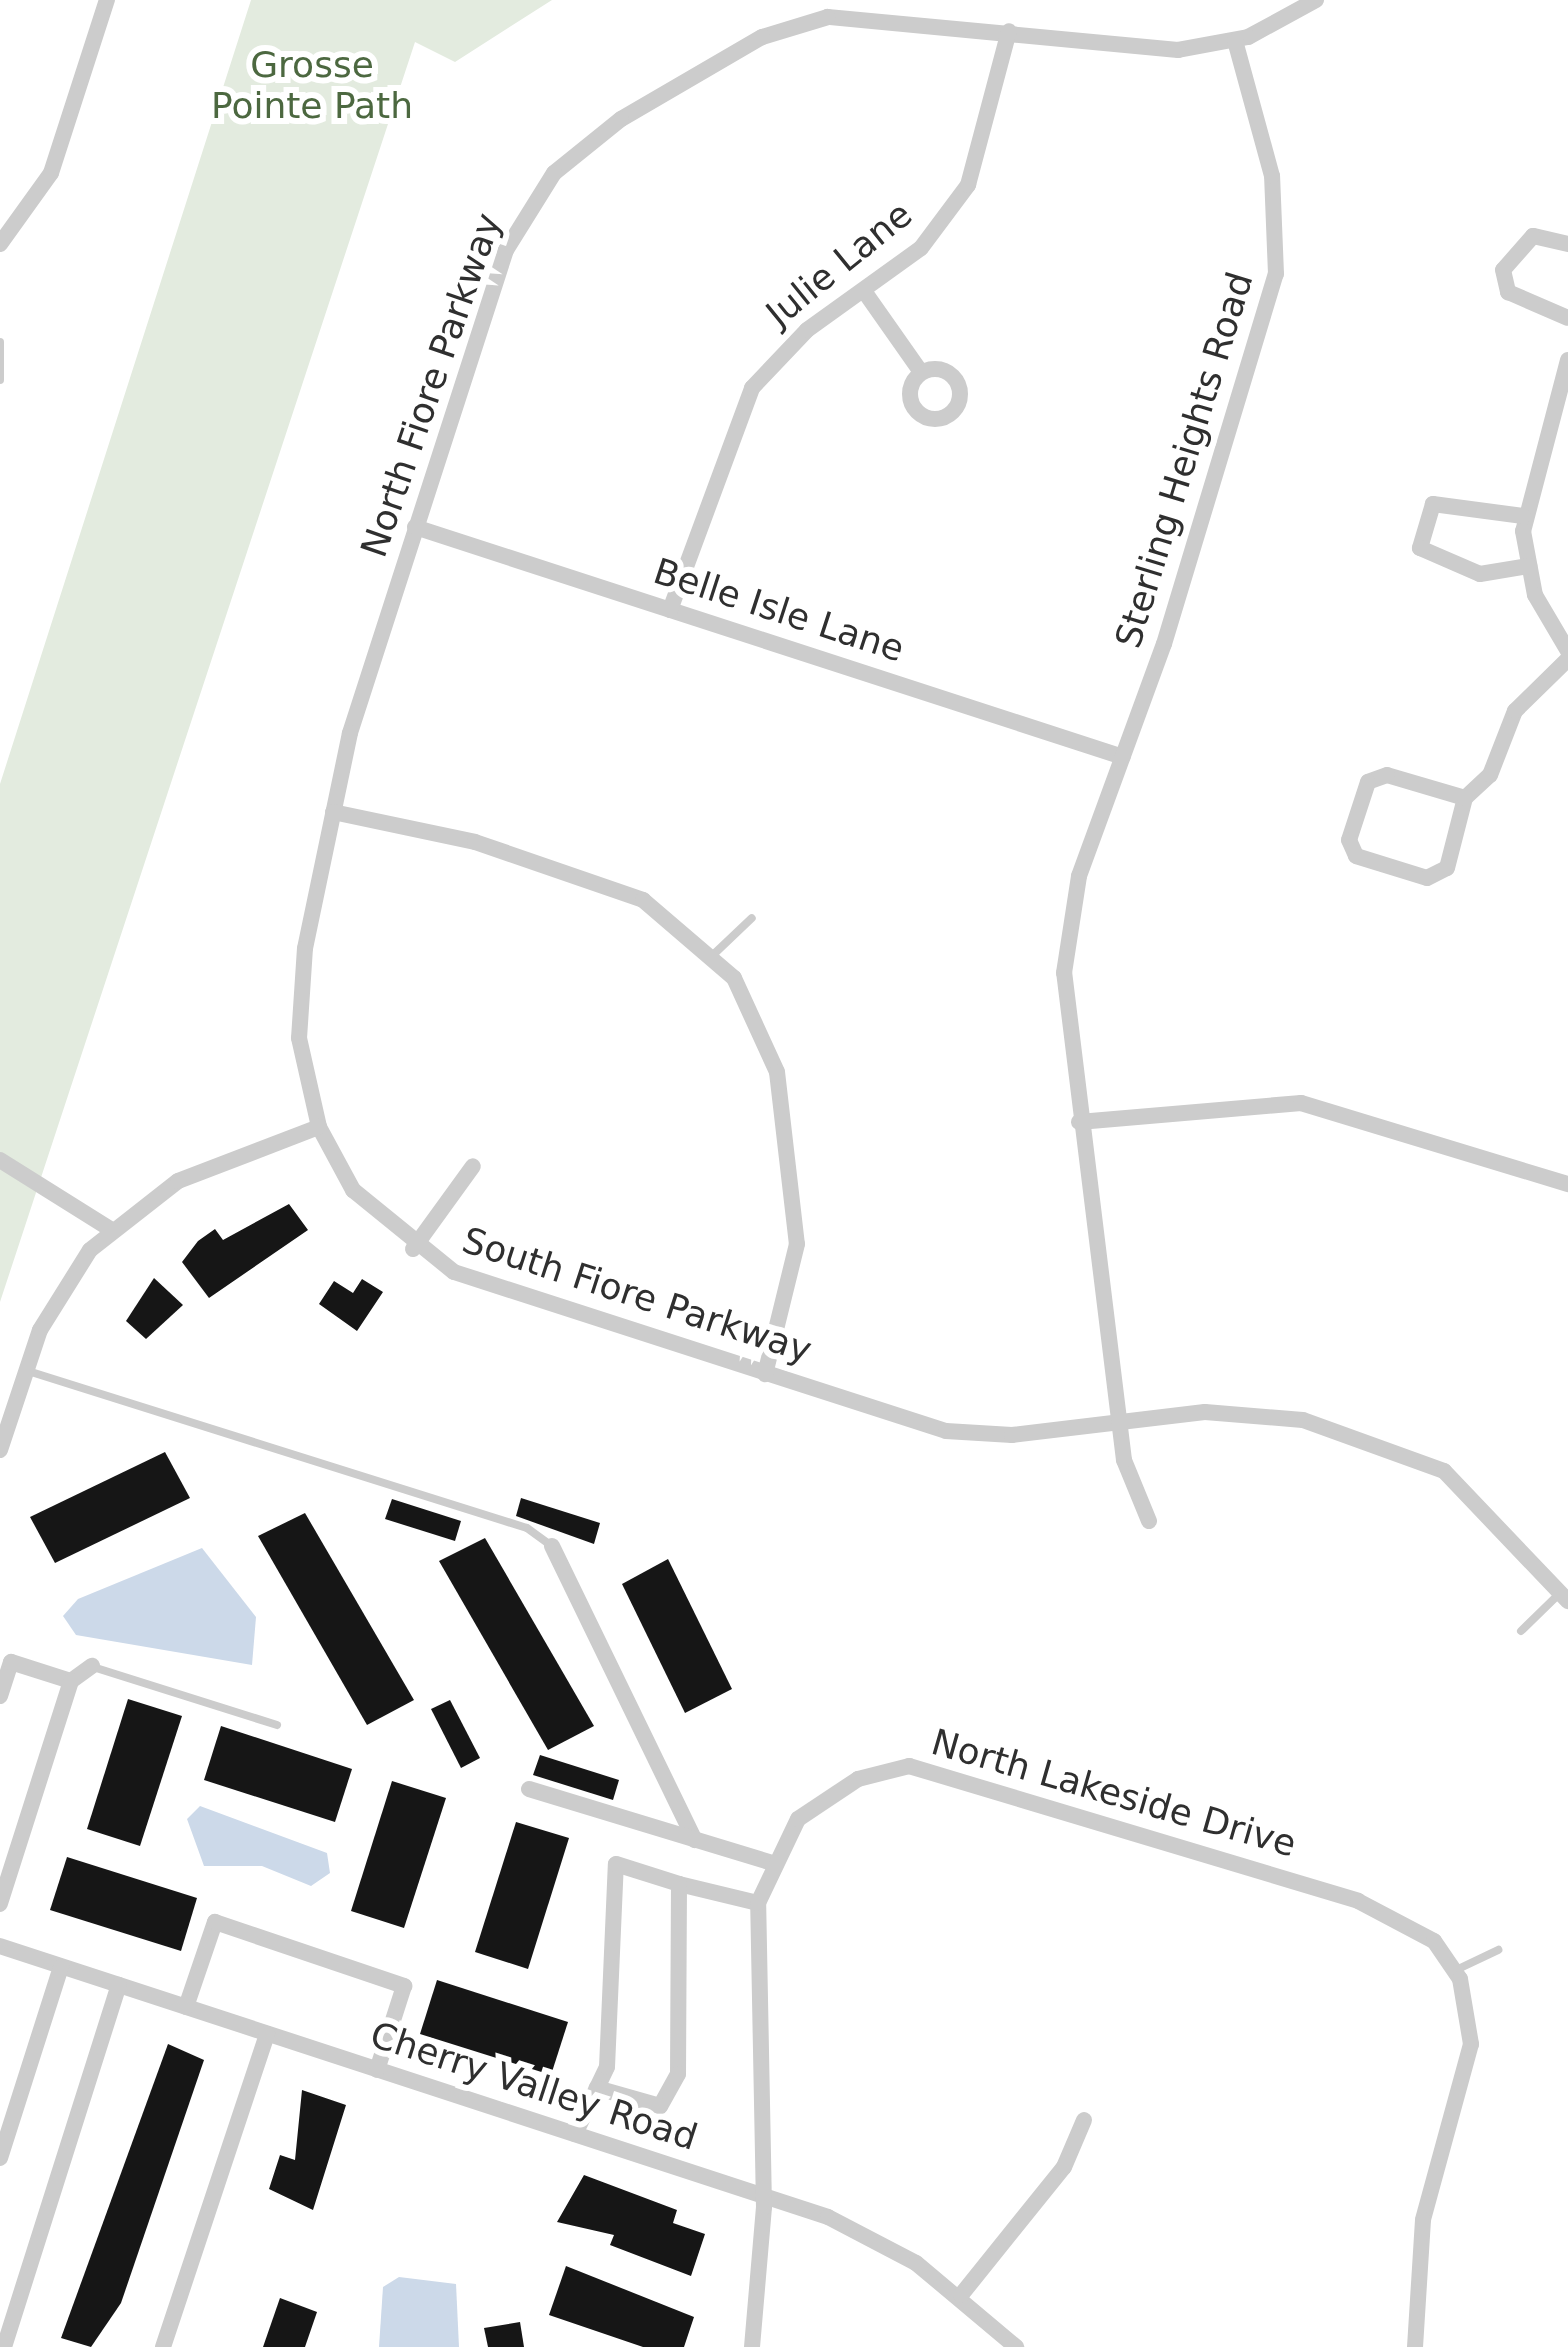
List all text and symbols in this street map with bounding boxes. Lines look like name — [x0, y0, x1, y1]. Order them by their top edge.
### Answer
park label: Grosse Pointe Path — [211, 42, 413, 127]
street label: Julie Lane — [758, 192, 920, 336]
street label: North Fiore Parkway — [352, 208, 510, 562]
street label: Sterling Heights Road — [1106, 267, 1262, 653]
street label: Belle Isle Lane — [648, 549, 910, 671]
street label: South Fiore Parkway — [457, 1218, 817, 1372]
street label: North Lakeside Drive — [927, 1720, 1301, 1866]
street label: Cherry Valley Road — [365, 2013, 703, 2159]

